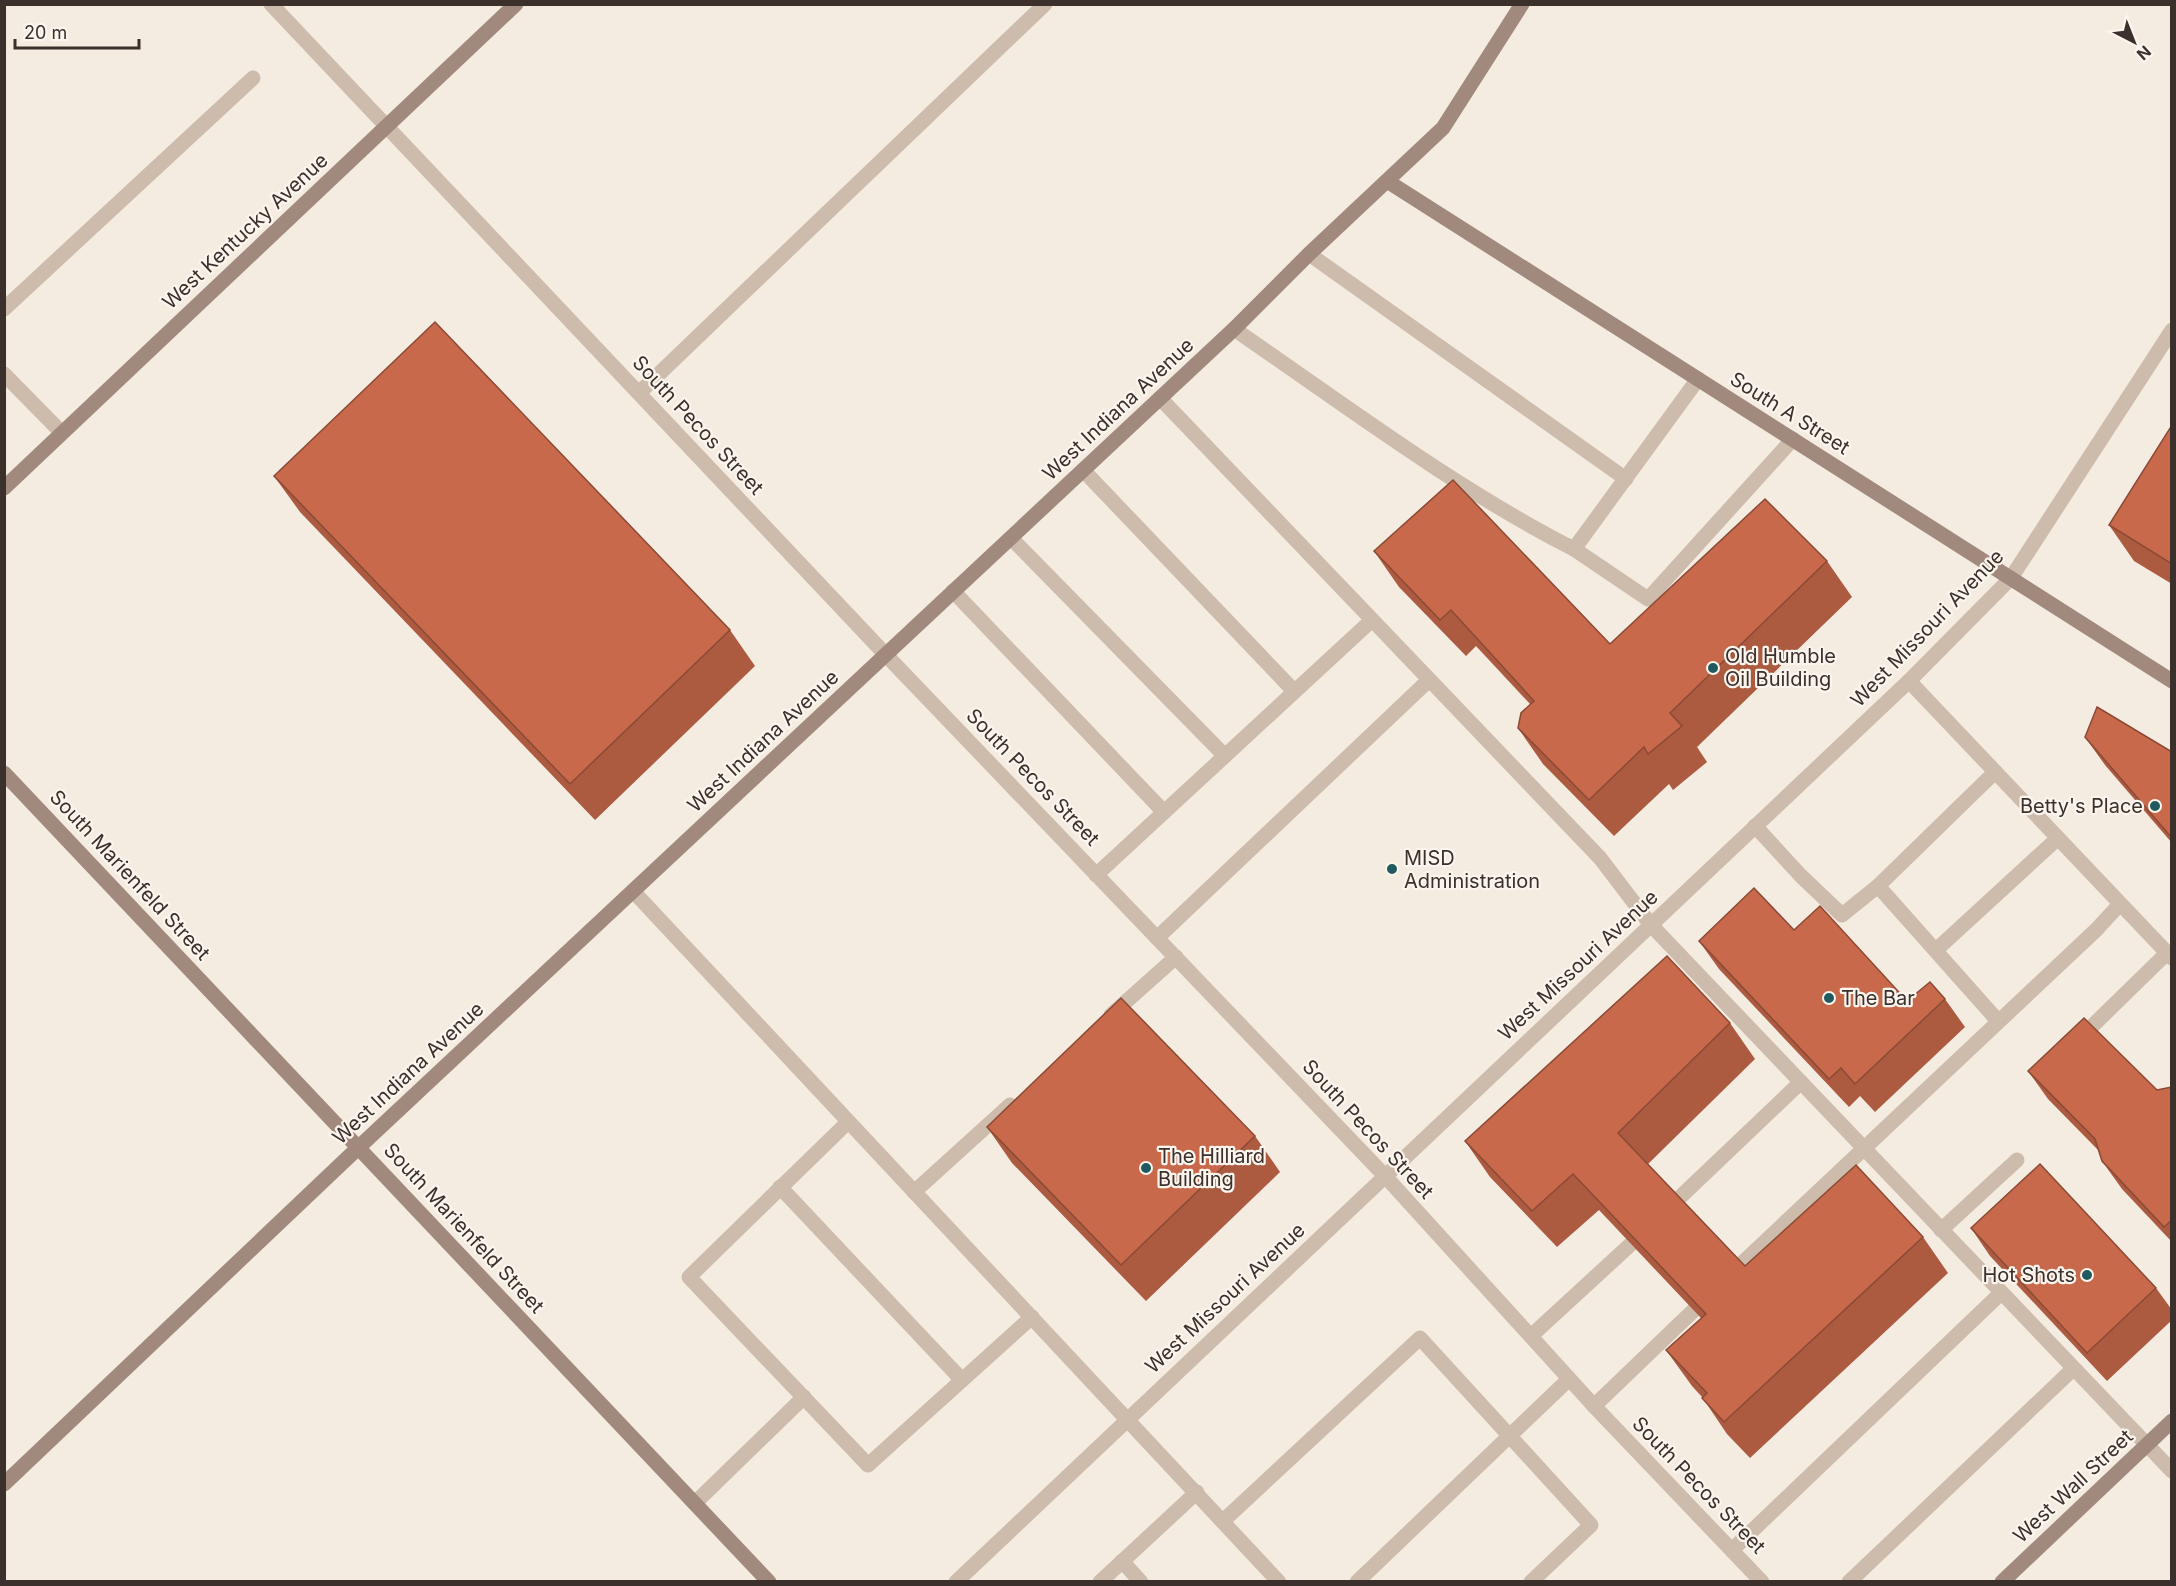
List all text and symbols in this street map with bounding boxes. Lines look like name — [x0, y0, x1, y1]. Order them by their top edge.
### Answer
scale bar — [15, 12, 140, 50]
north arrow — [2104, 12, 2164, 72]
text: 20 m — [24, 22, 67, 43]
text: N — [2133, 42, 2155, 65]
street label: West Kentucky Avenue — [157, 148, 333, 314]
street label: West Indiana Avenue — [1038, 333, 1198, 485]
street label: South Pecos Street — [627, 351, 769, 500]
street label: South A Street — [1726, 367, 1855, 460]
street label: West Missouri Avenue — [1846, 544, 2008, 712]
place label: Old Humble Oil Building — [1725, 644, 1836, 691]
marker: Old Humble Oil Building — [1706, 661, 1720, 675]
street label: West Indiana Avenue — [683, 665, 843, 817]
street label: South Pecos Street — [961, 704, 1105, 851]
street label: South Marienfeld Street — [45, 785, 215, 965]
place label: Betty's Place — [2020, 794, 2143, 818]
marker: Betty's Place — [2148, 799, 2162, 813]
place label: MISD Administration — [1404, 846, 1540, 893]
marker: MISD Administration — [1385, 862, 1399, 876]
street label: West Missouri Avenue — [1493, 885, 1663, 1045]
place label: The Bar — [1841, 986, 1915, 1010]
marker: The Bar — [1822, 991, 1836, 1005]
street label: West Indiana Avenue — [328, 997, 488, 1149]
street label: South Pecos Street — [1297, 1055, 1439, 1204]
street label: South Marienfeld Street — [379, 1138, 549, 1318]
place label: The Hilliard Building — [1158, 1144, 1265, 1191]
marker: The Hilliard Building — [1139, 1161, 1153, 1175]
street label: West Missouri Avenue — [1140, 1218, 1310, 1378]
place label: Hot Shots — [1982, 1263, 2075, 1287]
marker: Hot Shots — [2080, 1268, 2094, 1282]
street label: South Pecos Street — [1627, 1412, 1771, 1559]
street label: West Wall Street — [2008, 1424, 2138, 1548]

